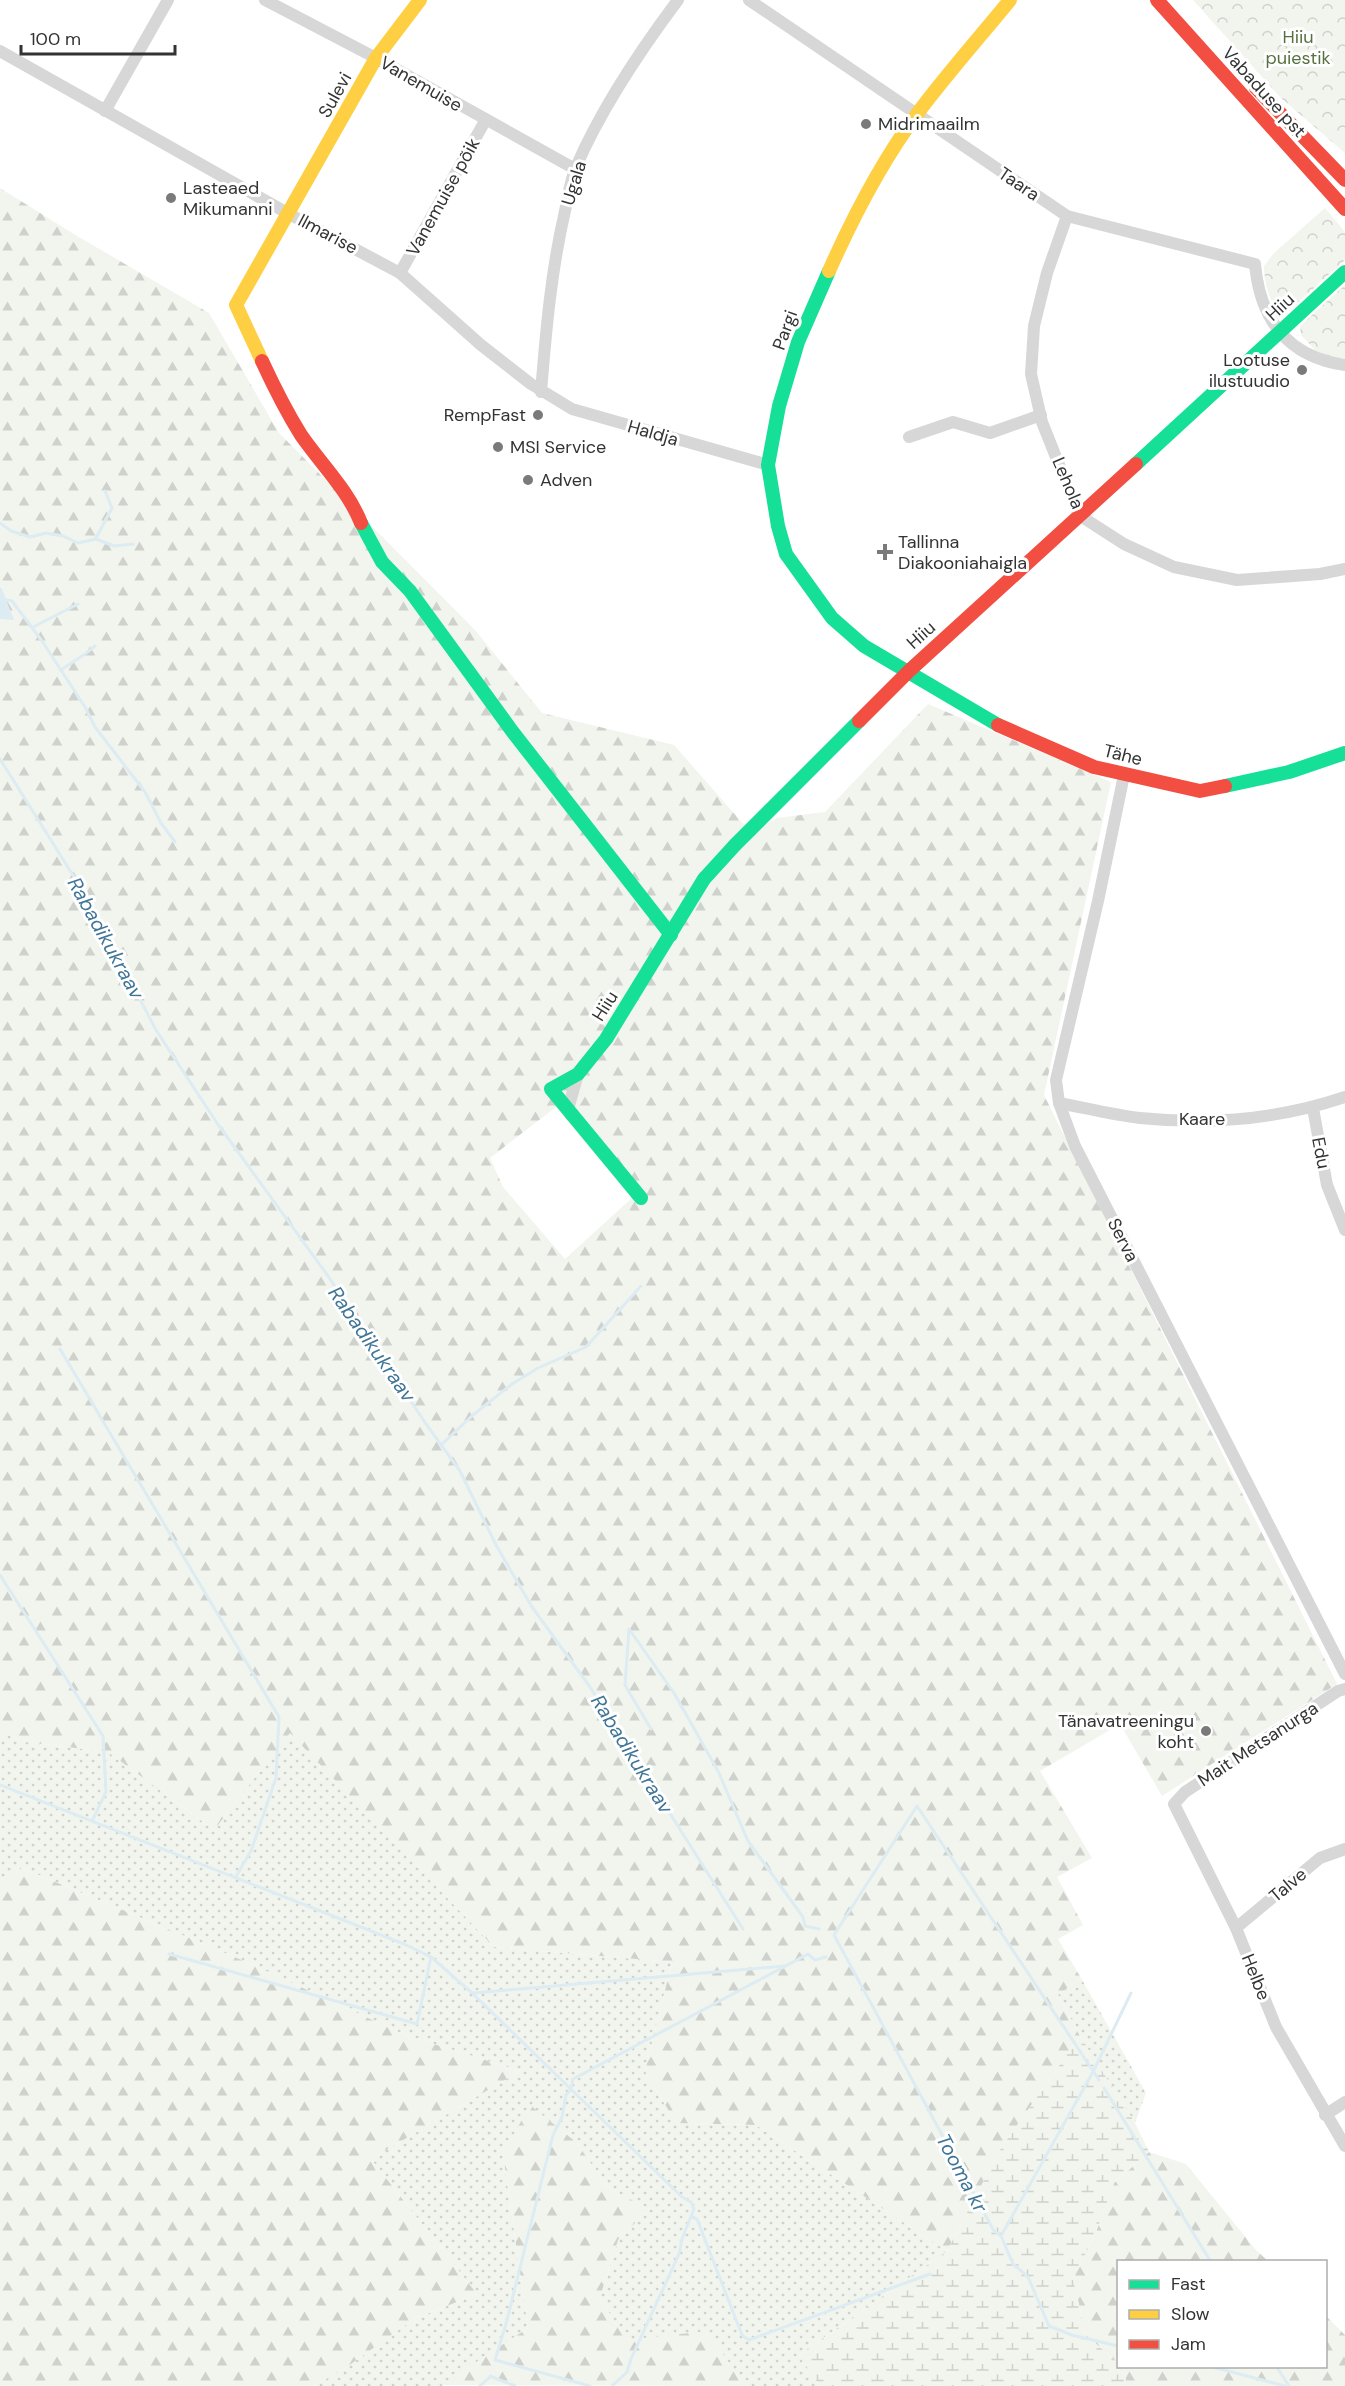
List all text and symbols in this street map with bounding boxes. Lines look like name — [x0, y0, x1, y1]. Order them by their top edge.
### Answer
scale bar — [21, 18, 176, 56]
park label: Hiiu puiestik — [1265, 25, 1331, 70]
text: 100 m — [30, 27, 81, 51]
street label: Vabaduse pst — [1217, 41, 1311, 143]
street label: Vanemuise — [375, 51, 467, 117]
street label: Sulevi — [313, 68, 357, 122]
place label: Midrimaailm — [878, 112, 980, 136]
marker: Midrimaailm — [859, 117, 873, 131]
street label: Vanemuise põik — [401, 134, 485, 260]
street label: Ugala — [556, 158, 592, 208]
street label: Taara — [994, 162, 1044, 206]
place label: Lasteaed Mikumanni — [183, 176, 273, 221]
marker: Lasteaed Mikumanni — [164, 191, 178, 205]
street label: Ilmarise — [294, 208, 362, 260]
street label: Hiiu — [1260, 288, 1300, 326]
street label: Pargi — [767, 307, 803, 353]
place label: Lootuse ilustuudio — [1209, 348, 1290, 393]
marker: Lootuse ilustuudio — [1295, 363, 1309, 377]
place label: RempFast — [444, 403, 526, 427]
marker: RempFast — [531, 408, 545, 422]
street label: Haldja — [625, 414, 681, 452]
place label: MSI Service — [510, 435, 606, 459]
marker: MSI Service — [491, 440, 505, 454]
street label: Lehola — [1046, 453, 1090, 513]
place label: Adven — [540, 468, 592, 492]
marker: Adven — [521, 473, 535, 487]
place label: Tallinna Diakooniahaigla — [898, 530, 1027, 575]
marker: Tallinna Diakooniahaigla — [876, 543, 894, 561]
street label: Hiiu — [901, 616, 941, 654]
street label: Tähe — [1101, 739, 1145, 771]
water label: Rabadikukraav — [62, 872, 151, 1005]
street label: Hiiu — [587, 986, 623, 1026]
street label: Kaare — [1179, 1107, 1225, 1131]
street label: Edu — [1306, 1135, 1336, 1171]
street label: Serva — [1102, 1214, 1144, 1266]
water label: Rabadikukraav — [322, 1281, 422, 1408]
water label: Rabadikukraav — [585, 1690, 680, 1819]
street label: Mait Metsanurga — [1193, 1696, 1323, 1792]
place label: Tänavatreeningu koht — [1058, 1709, 1194, 1754]
marker: Tänavatreeningu koht — [1199, 1724, 1213, 1738]
street label: Talve — [1264, 1862, 1312, 1908]
street label: Helbe — [1236, 1950, 1276, 2004]
water label: Tooma kr — [930, 2129, 994, 2217]
legend — [1117, 2260, 1327, 2368]
text: Fast — [1171, 2272, 1206, 2296]
text: Slow — [1171, 2302, 1210, 2326]
text: Jam — [1171, 2332, 1206, 2356]

